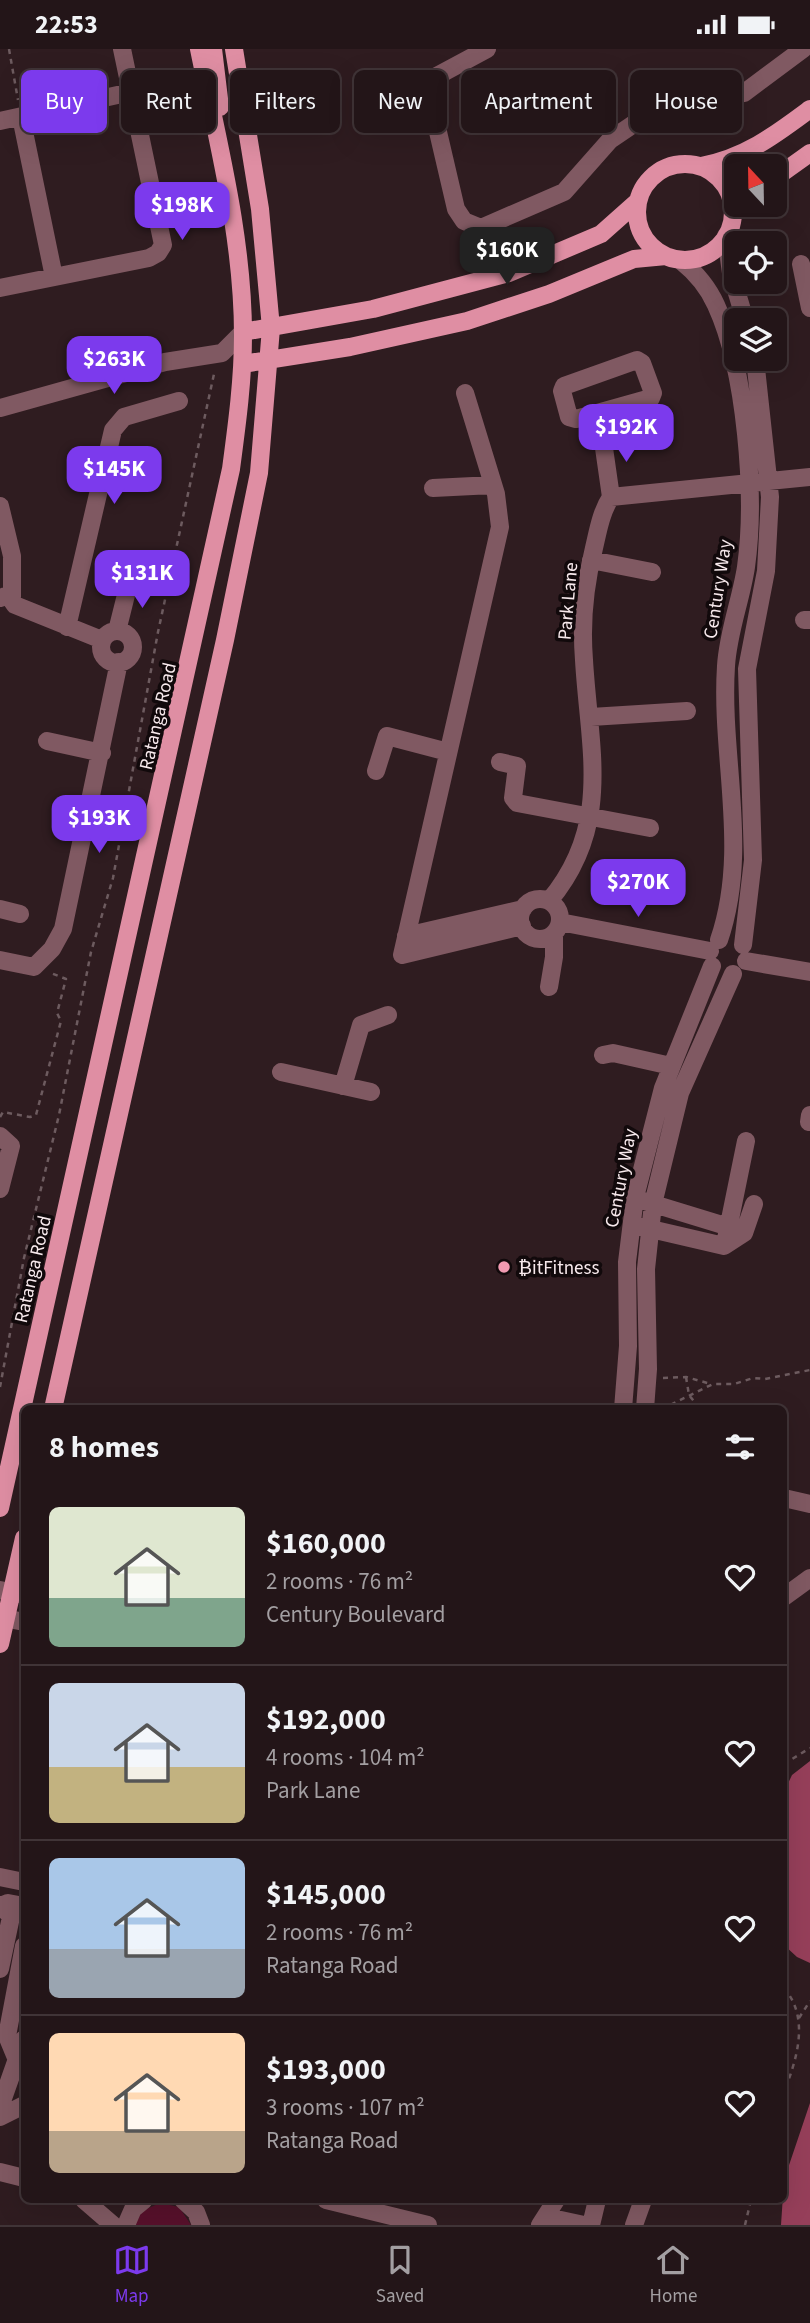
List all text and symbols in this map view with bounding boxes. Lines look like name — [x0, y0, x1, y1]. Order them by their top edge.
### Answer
text: 22:53 — [35, 6, 98, 43]
chip: Buy — [21, 70, 107, 133]
chip: Rent — [121, 70, 216, 133]
chip: Filters — [230, 70, 340, 133]
chip: New — [354, 70, 447, 133]
chip: Apartment — [461, 70, 616, 133]
chip: House — [630, 70, 742, 133]
north arrow — [724, 154, 788, 217]
map controls — [724, 154, 787, 371]
pin: $198K — [133, 183, 231, 242]
text: $198K — [151, 188, 213, 221]
pin: $160K — [458, 227, 556, 287]
button: locate — [724, 231, 787, 294]
text: $160K — [476, 233, 538, 266]
button: layers — [724, 308, 787, 371]
pin: $263K — [65, 337, 163, 396]
text: $263K — [83, 342, 145, 375]
pin: $192K — [577, 405, 675, 464]
text: $192K — [595, 410, 657, 443]
pin: $145K — [65, 447, 163, 506]
text: $145K — [83, 452, 145, 485]
street label: Century Way — [697, 537, 740, 641]
pin: $131K — [93, 551, 191, 610]
text: $131K — [111, 556, 173, 589]
street label: Park Lane — [552, 561, 585, 641]
street label: Ratanga Road — [133, 660, 184, 773]
pin: $193K — [50, 795, 148, 855]
text: $193K — [68, 801, 130, 834]
pin: $270K — [589, 859, 687, 919]
text: $270K — [607, 865, 669, 898]
street label: Century Way — [599, 1126, 644, 1230]
street label: Ratanga Road — [8, 1213, 59, 1326]
place label: ₿itFitness — [518, 1255, 599, 1282]
marker: ₿itFitness — [496, 1259, 512, 1275]
text: 8 homes — [49, 1426, 159, 1469]
icon: filters — [721, 1428, 759, 1466]
text: $160,000 — [266, 1522, 386, 1565]
icon: home — [105, 1535, 189, 1619]
icon: heart — [721, 1558, 759, 1596]
text: 2 rooms · 76 m² — [266, 1565, 413, 1598]
text: Century Boulevard — [266, 1598, 446, 1631]
text: $192,000 — [266, 1698, 386, 1741]
icon: home — [105, 1711, 189, 1795]
icon: heart — [721, 1734, 759, 1772]
text: 4 rooms · 104 m² — [266, 1741, 425, 1774]
text: Park Lane — [266, 1774, 360, 1807]
text: $145,000 — [266, 1873, 386, 1916]
icon: home — [105, 1886, 189, 1970]
icon: heart — [721, 1909, 759, 1947]
text: 2 rooms · 76 m² — [266, 1916, 413, 1949]
text: Ratanga Road — [266, 1949, 399, 1982]
text: $193,000 — [266, 2048, 386, 2091]
icon: home — [105, 2061, 189, 2145]
icon: heart — [721, 2084, 759, 2122]
text: 3 rooms · 107 m² — [266, 2091, 425, 2124]
text: Ratanga Road — [266, 2124, 399, 2157]
tab: Map — [113, 2241, 151, 2310]
tab: Saved — [376, 2241, 424, 2310]
tab: Home — [650, 2241, 697, 2310]

